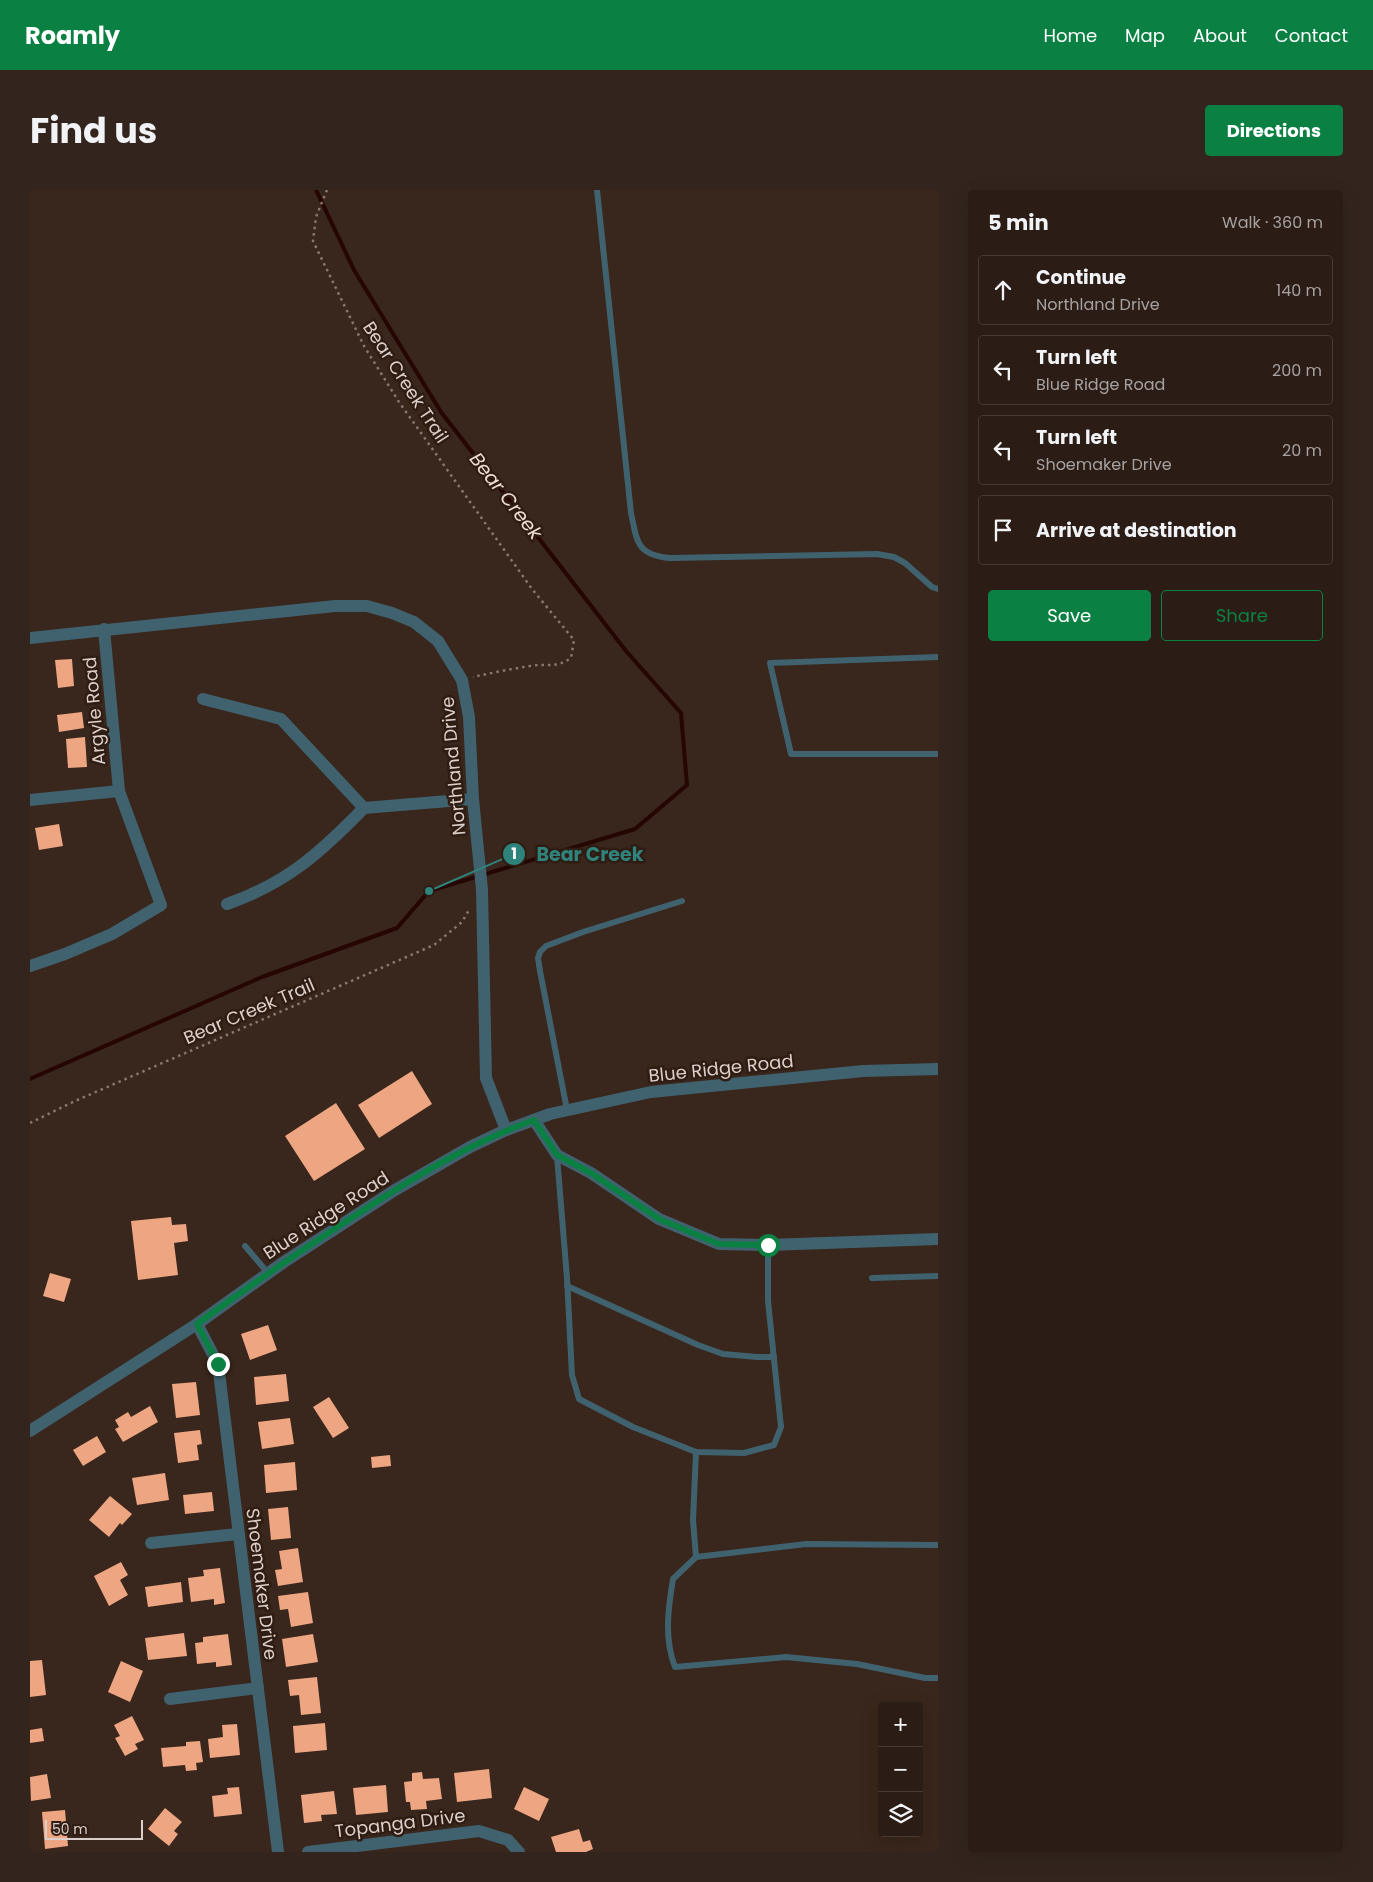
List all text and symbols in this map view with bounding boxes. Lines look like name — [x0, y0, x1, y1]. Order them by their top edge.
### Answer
text: Roamly — [25, 19, 120, 52]
text: Home — [1043, 23, 1097, 48]
text: Map — [1125, 23, 1165, 48]
text: About — [1193, 23, 1247, 48]
text: Contact — [1275, 23, 1348, 48]
button: Directions — [1205, 105, 1343, 156]
text: Find us — [30, 106, 157, 155]
text: 5 min — [988, 208, 1049, 237]
text: Walk · 360 m — [1222, 211, 1323, 234]
text: Continue — [1036, 264, 1126, 291]
icon: ahead — [989, 276, 1017, 304]
text: 140 m — [1276, 279, 1322, 302]
text: Northland Drive — [1036, 293, 1160, 316]
street label: Bear Creek Trail — [357, 316, 455, 448]
text: Turn left — [1036, 344, 1117, 371]
icon: left — [989, 356, 1017, 384]
text: 200 m — [1272, 359, 1322, 382]
text: Blue Ridge Road — [1036, 373, 1165, 396]
text: Turn left — [1036, 424, 1117, 451]
icon: left — [989, 436, 1017, 464]
text: 20 m — [1282, 439, 1322, 462]
water label: Bear Creek — [463, 447, 549, 546]
text: Shoemaker Drive — [1036, 453, 1172, 476]
icon: arrive — [989, 516, 1017, 544]
text: Arrive at destination — [1036, 517, 1237, 544]
button: Save — [988, 590, 1151, 641]
button: Share — [1161, 590, 1323, 641]
street label: Argyle Road — [77, 656, 111, 766]
street label: Northland Drive — [434, 696, 472, 836]
callout: Bear Creek — [502, 837, 654, 871]
text: Bear Creek — [536, 841, 644, 868]
text: 1 — [511, 843, 517, 864]
street label: Bear Creek Trail — [180, 972, 318, 1050]
street label: Blue Ridge Road — [647, 1048, 795, 1088]
street label: Blue Ridge Road — [258, 1165, 394, 1265]
route start — [757, 1234, 780, 1257]
route end — [207, 1353, 230, 1376]
street label: Shoemaker Drive — [240, 1507, 284, 1661]
map controls — [878, 1702, 923, 1837]
button: + — [878, 1702, 923, 1747]
button: − — [878, 1747, 923, 1792]
button: layers — [878, 1792, 923, 1837]
street label: Topanga Drive — [333, 1803, 467, 1843]
scale bar — [45, 1817, 142, 1840]
text: 50 m — [52, 1819, 88, 1839]

